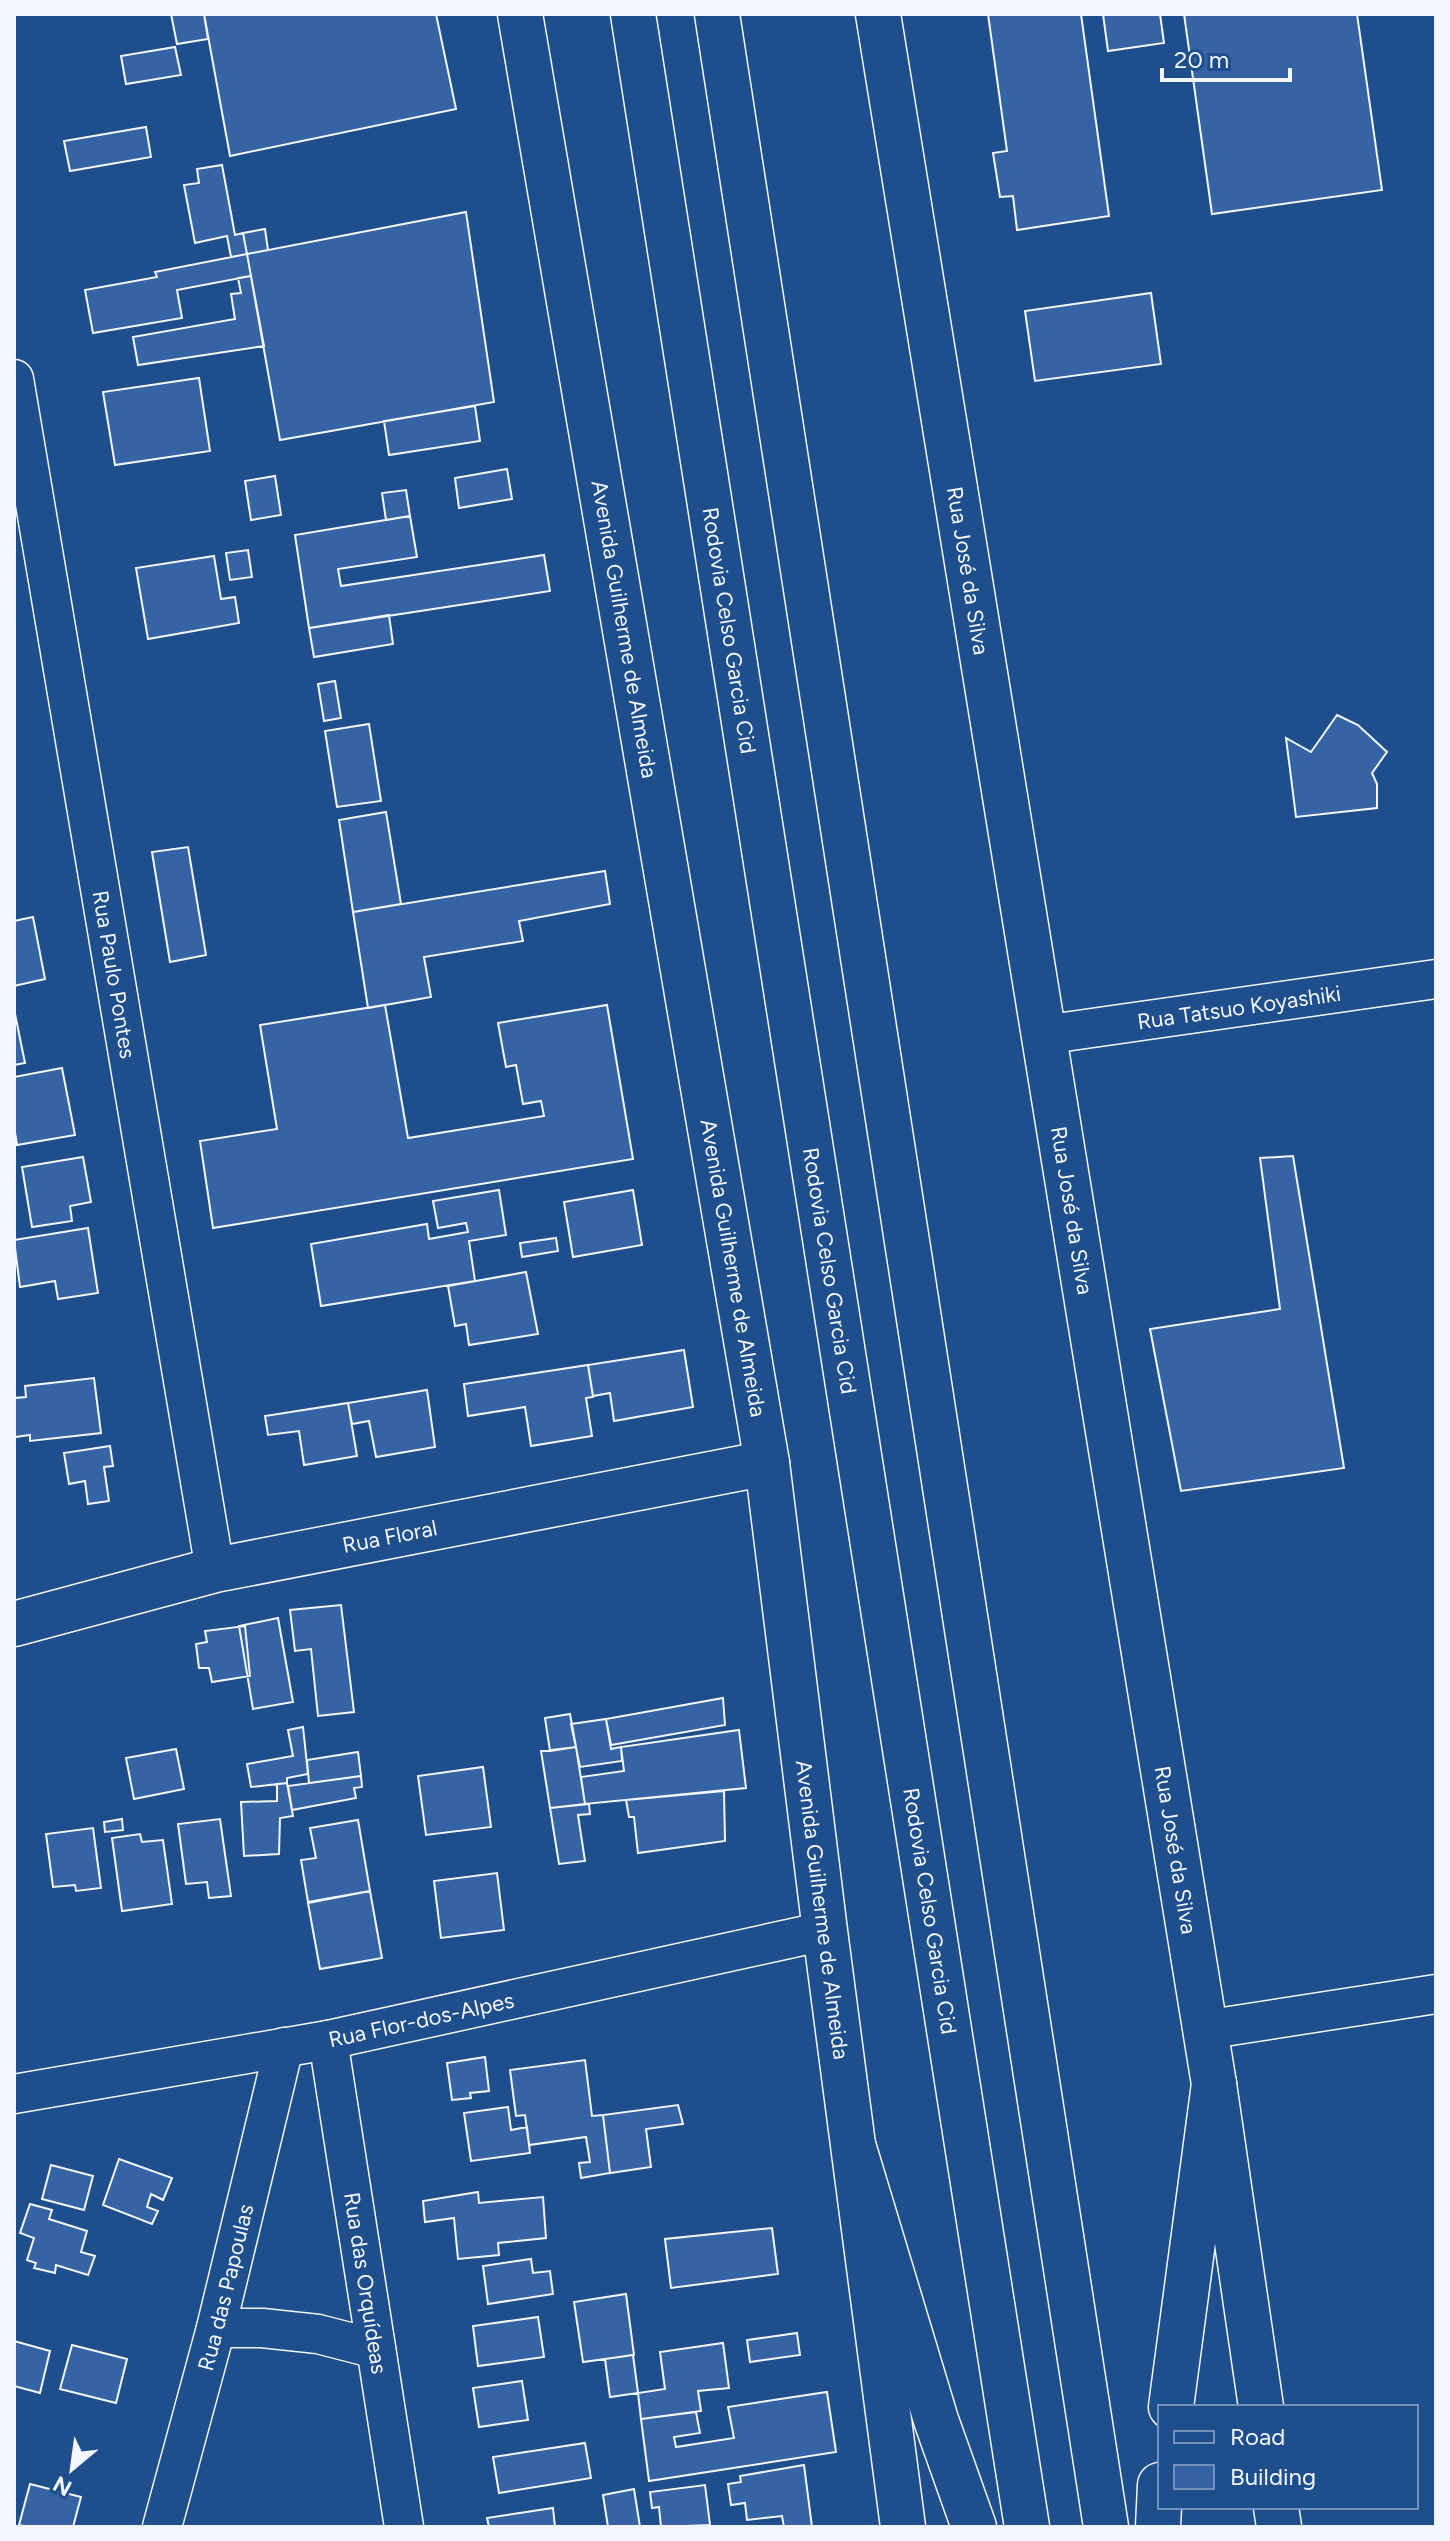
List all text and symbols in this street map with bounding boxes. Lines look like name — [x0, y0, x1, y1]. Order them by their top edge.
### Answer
scale bar — [1162, 32, 1290, 82]
text: 20 m — [1174, 45, 1229, 74]
street label: Avenida Guilherme de Almeida — [586, 478, 664, 780]
street label: Rua José da Silva — [941, 485, 995, 657]
street label: Rodovia Celso Garcia Cid — [697, 505, 762, 756]
street label: Rua Paulo Pontes — [87, 889, 142, 1061]
street label: Rua Tatsuo Koyashiki — [1135, 979, 1343, 1035]
street label: Avenida Guilherme de Almeida — [695, 1117, 772, 1419]
street label: Rua José da Silva — [1045, 1124, 1099, 1296]
street label: Rodovia Celso Garcia Cid — [797, 1145, 863, 1396]
street label: Rua Floral — [340, 1514, 439, 1559]
street label: Avenida Guilherme de Almeida — [790, 1758, 855, 2061]
street label: Rua José da Silva — [1149, 1764, 1203, 1936]
street label: Rodovia Celso Garcia Cid — [898, 1786, 963, 2036]
street label: Rua Flor-dos-Alpes — [326, 1986, 516, 2053]
street label: Rua das Orquídeas — [338, 2190, 393, 2376]
street label: Rua das Papoulas — [192, 2201, 259, 2374]
legend — [1158, 2405, 1418, 2509]
text: Road — [1230, 2422, 1285, 2451]
north arrow — [32, 2429, 112, 2509]
text: Building — [1230, 2462, 1316, 2491]
text: N — [49, 2470, 77, 2502]

